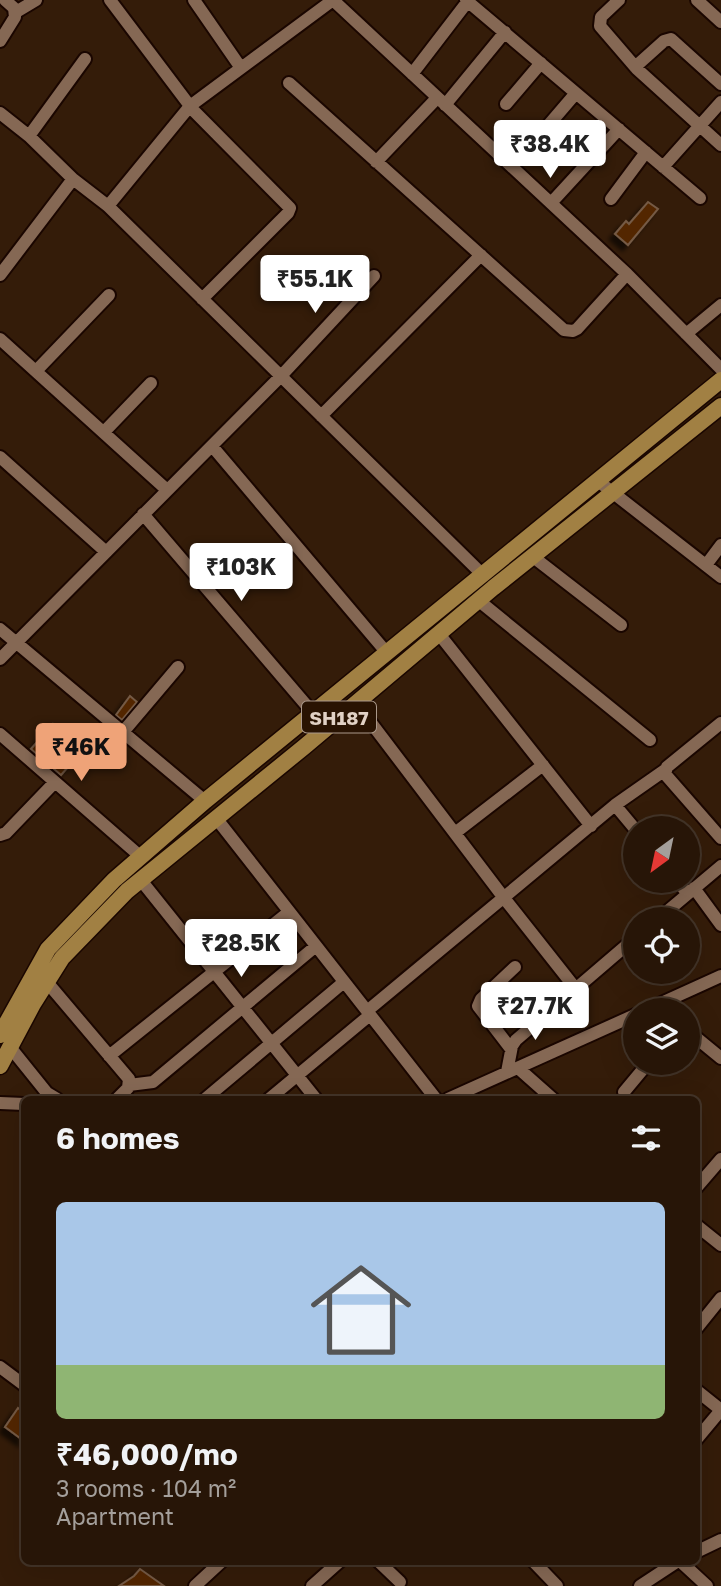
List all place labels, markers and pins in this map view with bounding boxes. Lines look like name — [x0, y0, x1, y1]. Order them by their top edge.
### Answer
pin: ₹38.4K — [493, 120, 607, 180]
pin: ₹55.1K — [258, 256, 372, 315]
pin: ₹103K — [192, 544, 290, 603]
pin: ₹46K — [40, 724, 122, 783]
pin: ₹28.5K — [184, 920, 298, 979]
pin: ₹27.7K — [478, 982, 592, 1042]

